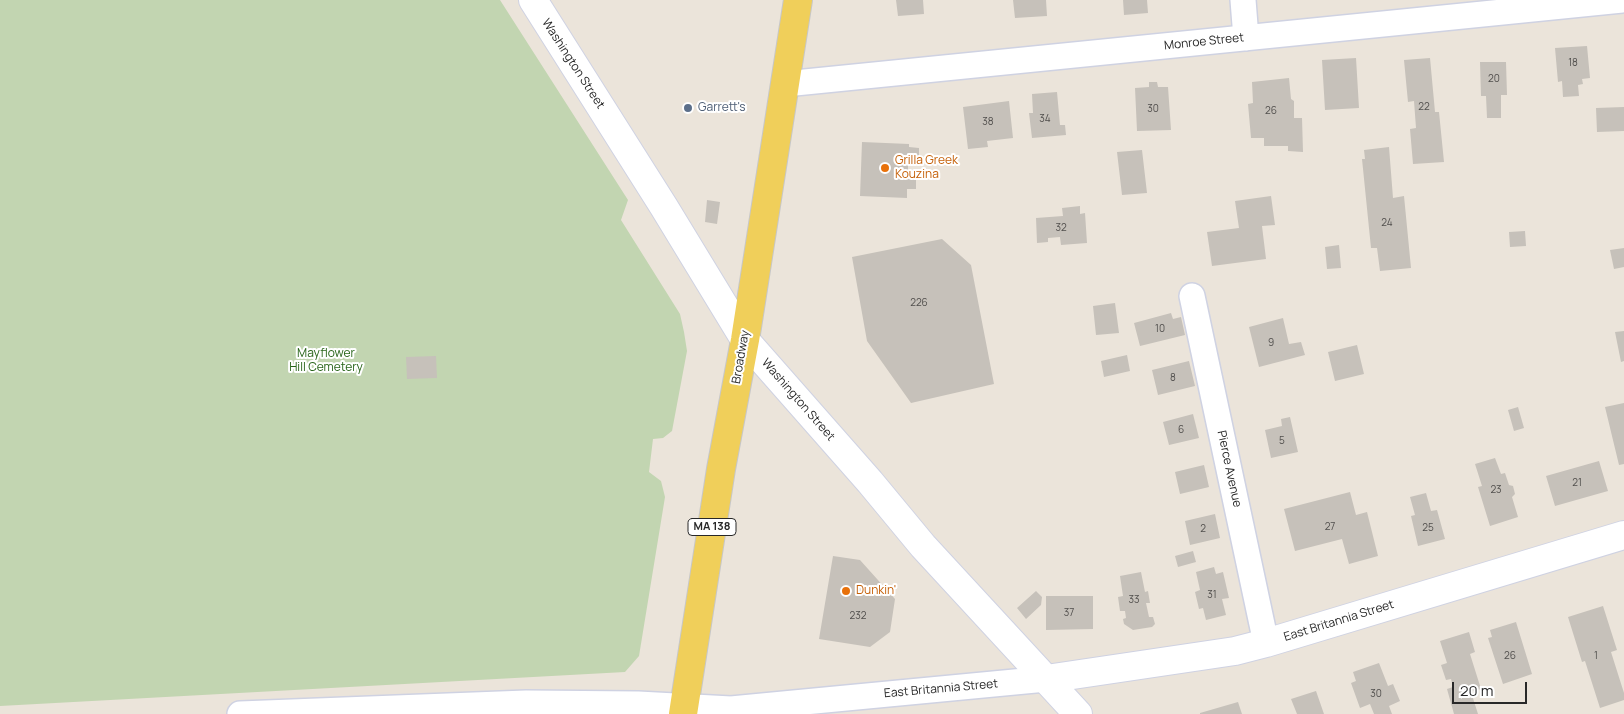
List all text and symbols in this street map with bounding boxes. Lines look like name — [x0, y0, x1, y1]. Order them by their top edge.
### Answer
street label: Washington Street — [539, 16, 607, 112]
street label: Monroe Street — [1163, 31, 1245, 53]
house number: 18 — [1568, 57, 1578, 69]
house number: 20 — [1488, 73, 1500, 85]
place label: Garrett's — [698, 101, 745, 115]
house number: 22 — [1418, 101, 1430, 113]
marker: Garrett's — [682, 102, 694, 114]
house number: 30 — [1147, 103, 1159, 115]
house number: 26 — [1265, 105, 1277, 117]
house number: 34 — [1039, 113, 1051, 125]
house number: 38 — [982, 116, 994, 128]
place label: Grilla Greek Kouzina — [895, 154, 958, 182]
marker: Grilla Greek Kouzina — [879, 162, 891, 174]
house number: 24 — [1381, 217, 1393, 229]
house number: 32 — [1055, 222, 1067, 234]
house number: 226 — [910, 297, 928, 309]
house number: 10 — [1155, 323, 1165, 335]
street label: Broadway — [729, 329, 753, 385]
house number: 9 — [1268, 337, 1274, 349]
park label: Mayflower Hill Cemetery — [289, 347, 363, 375]
street label: Washington Street — [758, 356, 838, 444]
house number: 8 — [1170, 372, 1176, 384]
house number: 6 — [1178, 424, 1184, 436]
street label: Pierce Avenue — [1214, 429, 1244, 509]
house number: 5 — [1279, 435, 1285, 447]
house number: 21 — [1572, 477, 1582, 489]
house number: 23 — [1490, 484, 1502, 496]
road number: MA 138 — [688, 518, 736, 536]
house number: 27 — [1325, 521, 1335, 533]
house number: 25 — [1422, 522, 1434, 534]
house number: 2 — [1200, 523, 1206, 535]
place label: Dunkin' — [856, 584, 896, 598]
marker: Dunkin' — [840, 585, 852, 597]
house number: 31 — [1207, 589, 1217, 601]
house number: 33 — [1128, 594, 1140, 606]
street label: East Britannia Street — [1282, 597, 1396, 645]
house number: 37 — [1064, 607, 1074, 619]
house number: 232 — [850, 610, 866, 622]
house number: 26 — [1504, 650, 1516, 662]
house number: 1 — [1594, 650, 1598, 662]
scale bar — [1454, 672, 1529, 704]
street label: East Britannia Street — [883, 677, 999, 701]
text: 20 m — [1460, 680, 1493, 701]
house number: 30 — [1370, 688, 1382, 700]

